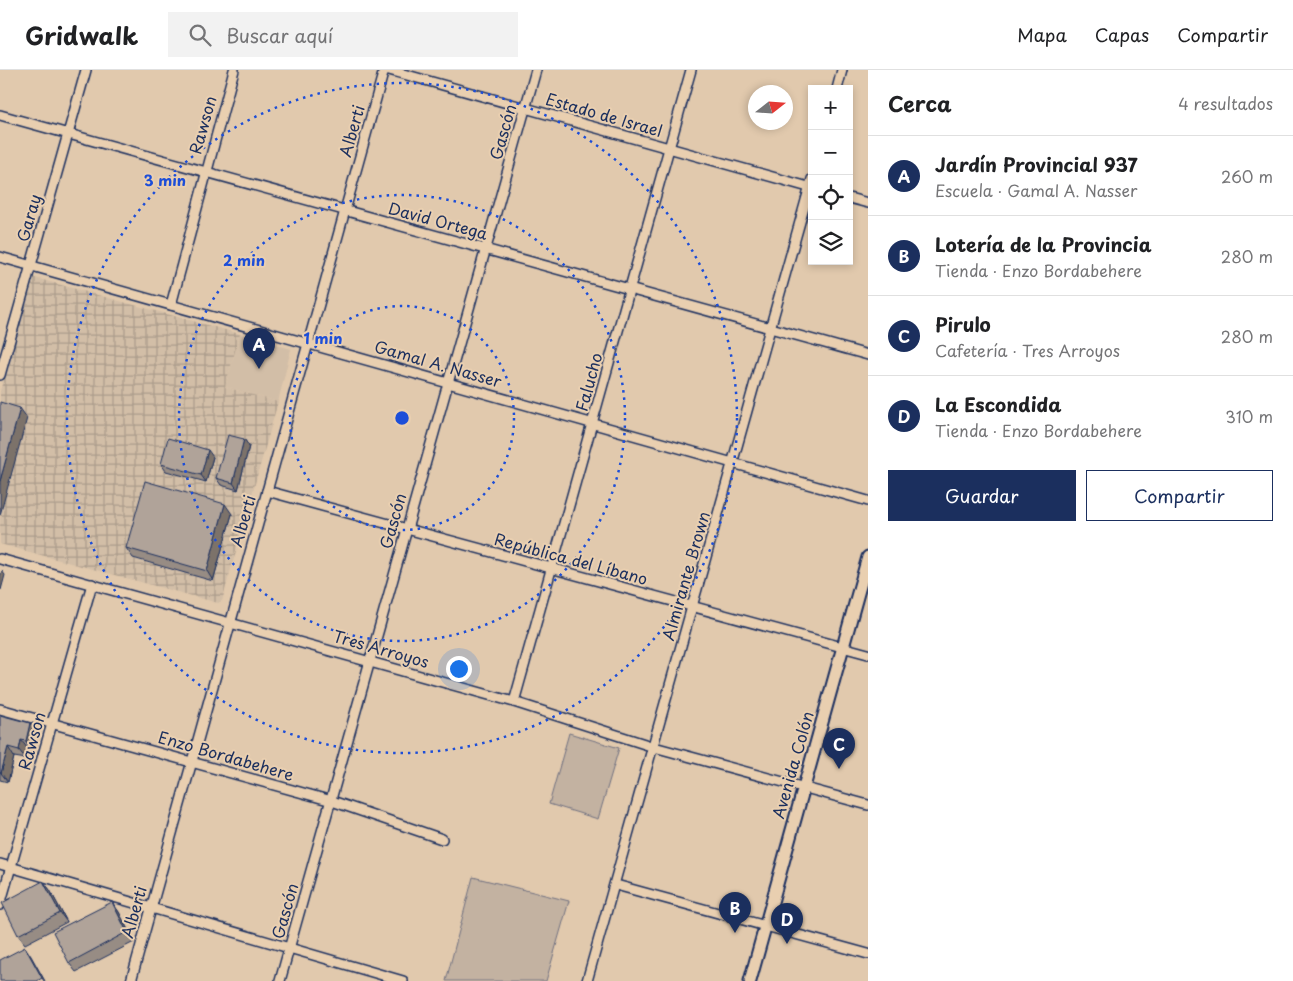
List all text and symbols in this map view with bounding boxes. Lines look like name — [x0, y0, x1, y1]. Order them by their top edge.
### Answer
search box — [168, 12, 518, 57]
text: Gridwalk — [25, 17, 138, 53]
icon: search — [186, 21, 214, 49]
text: Buscar aquí — [226, 21, 333, 49]
text: Mapa — [1017, 21, 1067, 48]
text: Capas — [1095, 21, 1149, 48]
text: Compartir — [1177, 21, 1268, 48]
north arrow — [748, 85, 793, 130]
map controls — [808, 85, 853, 265]
button: + — [808, 85, 853, 130]
street label: Estado de Israel — [543, 86, 665, 142]
text: Cerca — [888, 87, 952, 119]
text: 4 resultados — [1178, 91, 1273, 115]
street label: Rawson — [182, 93, 222, 157]
street label: Gascón — [483, 101, 521, 162]
street label: Alberti — [332, 102, 370, 160]
button: − — [808, 130, 853, 175]
text: Jardín Provincial 937 — [935, 150, 1138, 178]
text: A — [898, 164, 910, 188]
text: 260 m — [1221, 164, 1273, 188]
text: 3 min — [144, 168, 186, 191]
button: locate — [808, 175, 853, 220]
text: Escuela · Gamal A. Nasser — [935, 178, 1137, 202]
street label: Garay — [10, 191, 46, 244]
street label: David Ortega — [386, 195, 491, 245]
button: layers — [808, 220, 853, 265]
text: Lotería de la Provincia — [935, 230, 1152, 258]
text: B — [899, 244, 909, 268]
text: 280 m — [1221, 244, 1273, 268]
text: 2 min — [223, 248, 265, 271]
text: Tienda · Enzo Bordabehere — [935, 258, 1142, 282]
text: Pirulo — [935, 310, 991, 338]
text: C — [898, 324, 910, 348]
text: 280 m — [1221, 324, 1273, 348]
text: 1 min — [304, 326, 342, 349]
pin: A — [243, 328, 275, 369]
street label: Gamal A. Nasser — [372, 333, 505, 393]
text: Cafetería · Tres Arroyos — [935, 338, 1120, 362]
street label: Falucho — [569, 350, 607, 414]
text: La Escondida — [935, 390, 1061, 418]
text: D — [898, 404, 910, 428]
text: 310 m — [1225, 404, 1273, 428]
centre of rings — [393, 409, 411, 427]
text: Tienda · Enzo Bordabehere — [935, 418, 1142, 442]
button: Guardar — [888, 470, 1076, 521]
button: Compartir — [1086, 470, 1273, 521]
street label: Gascón — [373, 490, 411, 551]
street label: Alberti — [223, 492, 261, 550]
street label: Almirante Brown — [655, 508, 715, 643]
street label: República del Líbano — [492, 526, 651, 590]
street label: Tres Arroyos — [331, 623, 432, 673]
your location — [446, 656, 472, 682]
street label: Avenida Colón — [765, 708, 819, 821]
street label: Rawson — [11, 709, 51, 773]
street label: Enzo Bordabehere — [156, 724, 297, 786]
pin: C — [823, 728, 855, 769]
street label: Gascón — [265, 880, 303, 941]
street label: Alberti — [114, 883, 152, 941]
pin: B — [719, 892, 751, 933]
pin: D — [771, 903, 803, 944]

